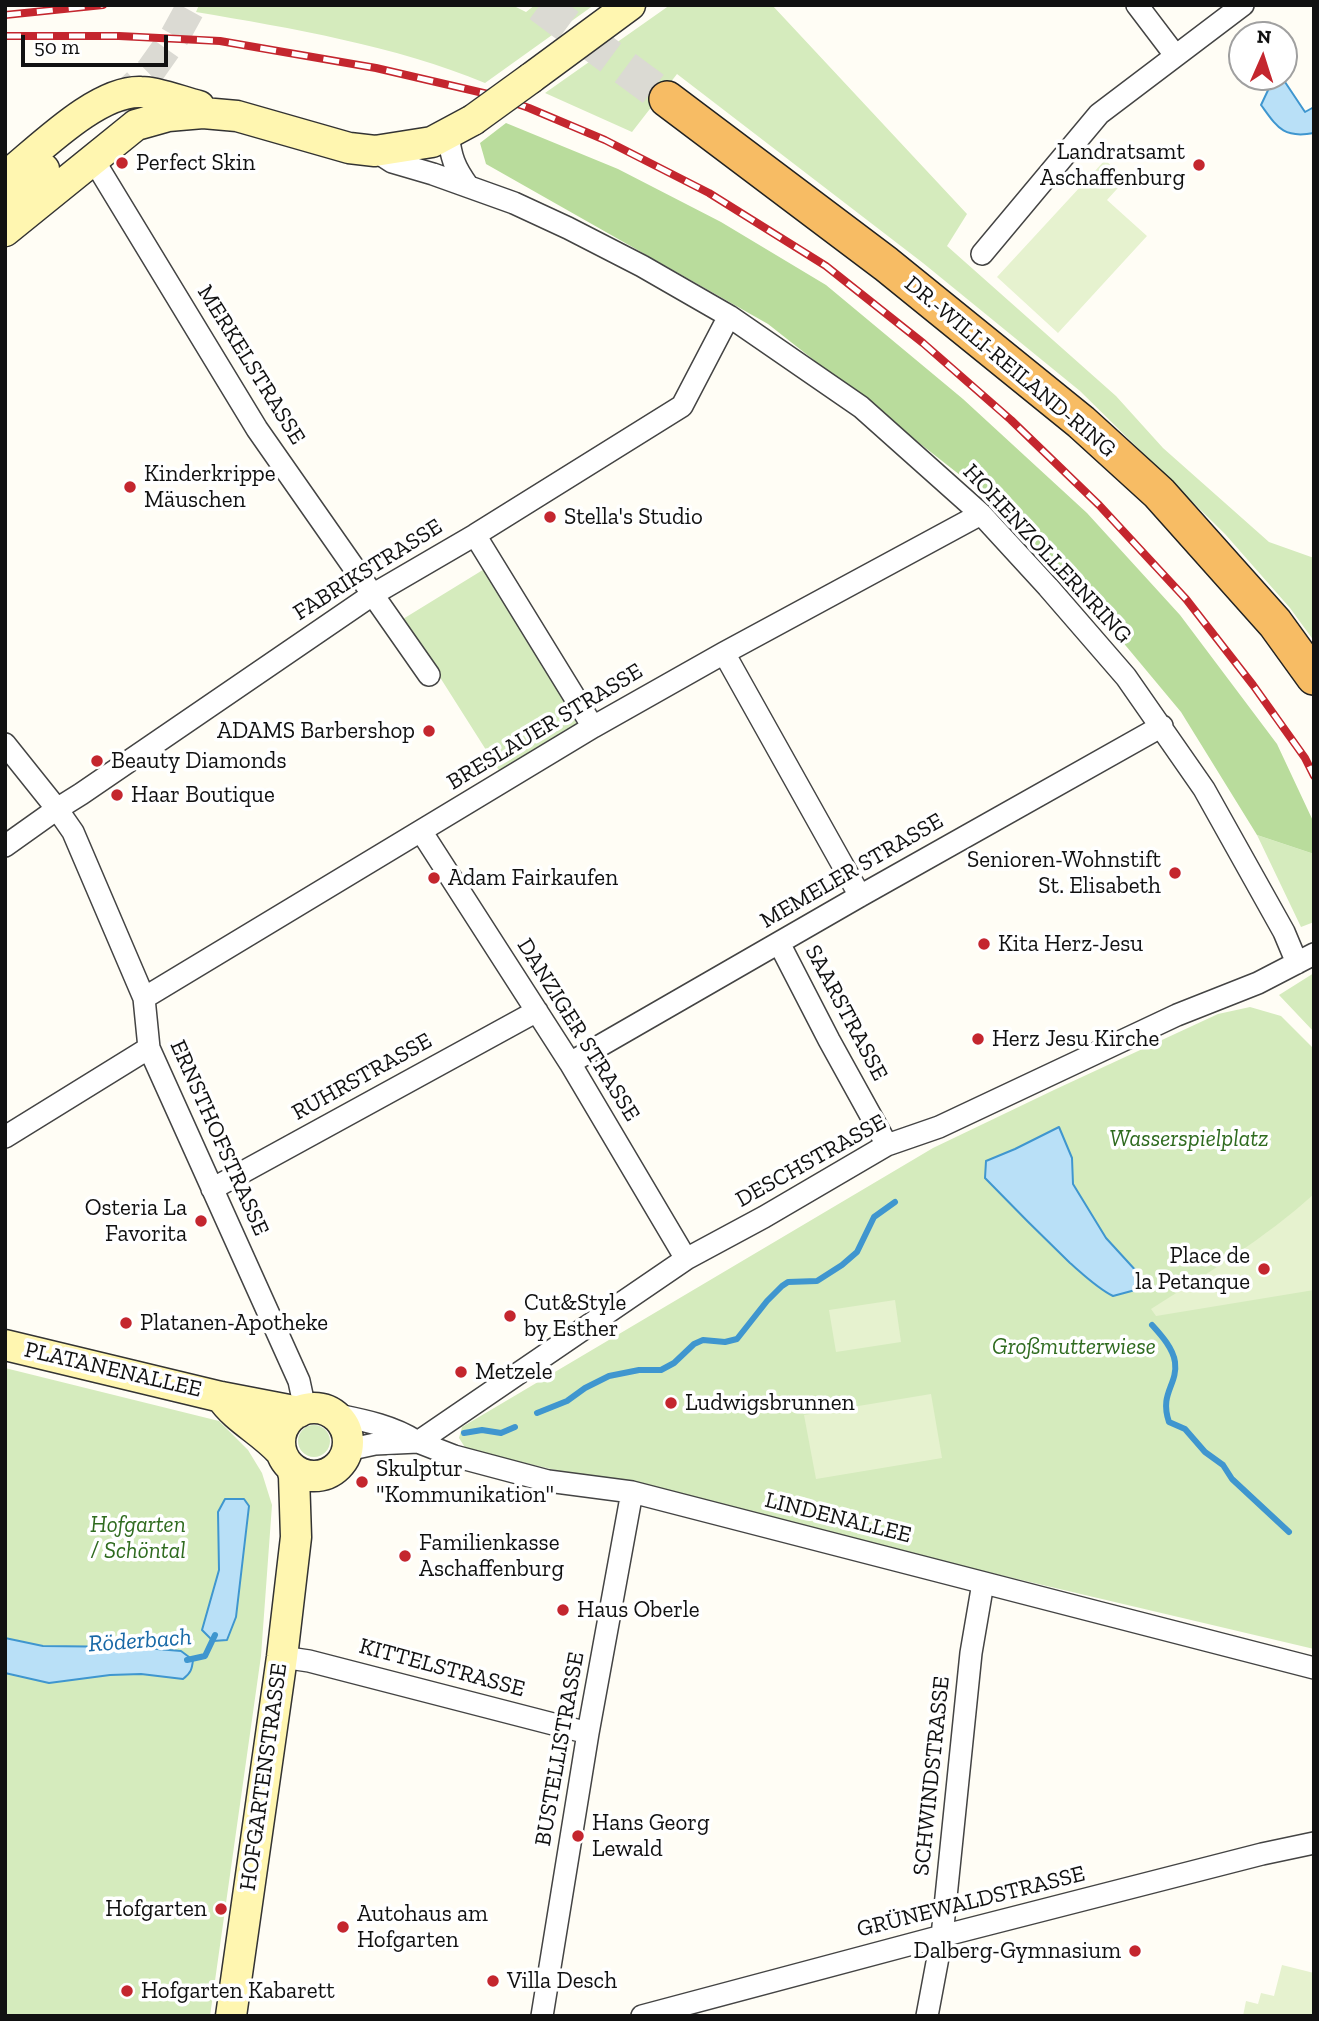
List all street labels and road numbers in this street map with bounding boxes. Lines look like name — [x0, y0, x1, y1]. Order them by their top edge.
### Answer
street label: DR.-WILLI-REILAND-RING — [899, 270, 1121, 464]
street label: MERKELSTRASSE — [191, 280, 311, 450]
street label: HOHENZOLLERNRING — [957, 459, 1137, 649]
street label: FABRIKSTRASSE — [288, 513, 448, 627]
street label: BRESLAUER STRASSE — [442, 658, 648, 796]
street label: MEMELER STRASSE — [756, 807, 948, 935]
street label: DANZIGER STRASSE — [511, 934, 645, 1126]
street label: SAARSTRASSE — [799, 941, 893, 1085]
street label: RUHRSTRASSE — [287, 1027, 437, 1127]
street label: ERNSTHOFSTRASSE — [163, 1036, 275, 1240]
street label: DESCHSTRASSE — [731, 1108, 891, 1214]
street label: PLATANENALLEE — [22, 1336, 204, 1404]
street label: LINDENALLEE — [762, 1486, 914, 1550]
street label: KITTELSTRASSE — [356, 1633, 528, 1703]
street label: BUSTELLISTRASSE — [529, 1650, 591, 1848]
street label: HOFGARTENSTRASSE — [234, 1661, 294, 1893]
street label: SCHWINDSTRASSE — [908, 1675, 956, 1877]
street label: GRÜNEWALDSTRASSE — [854, 1860, 1088, 1944]

